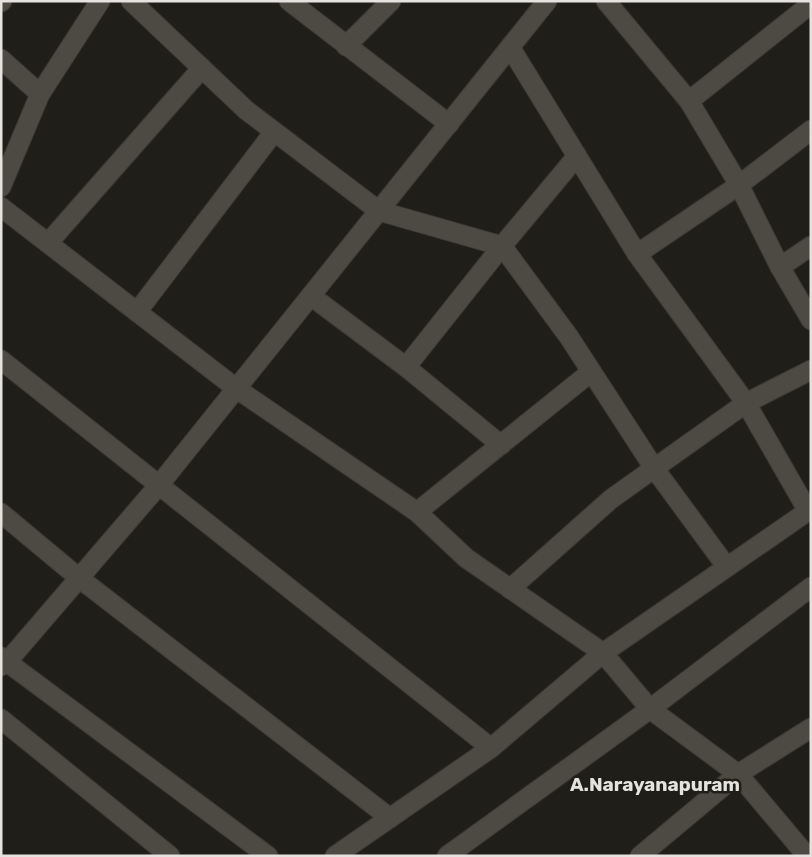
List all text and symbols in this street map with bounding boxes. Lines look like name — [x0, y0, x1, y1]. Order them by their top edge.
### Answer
district label: A.Narayanapuram — [570, 773, 740, 796]

